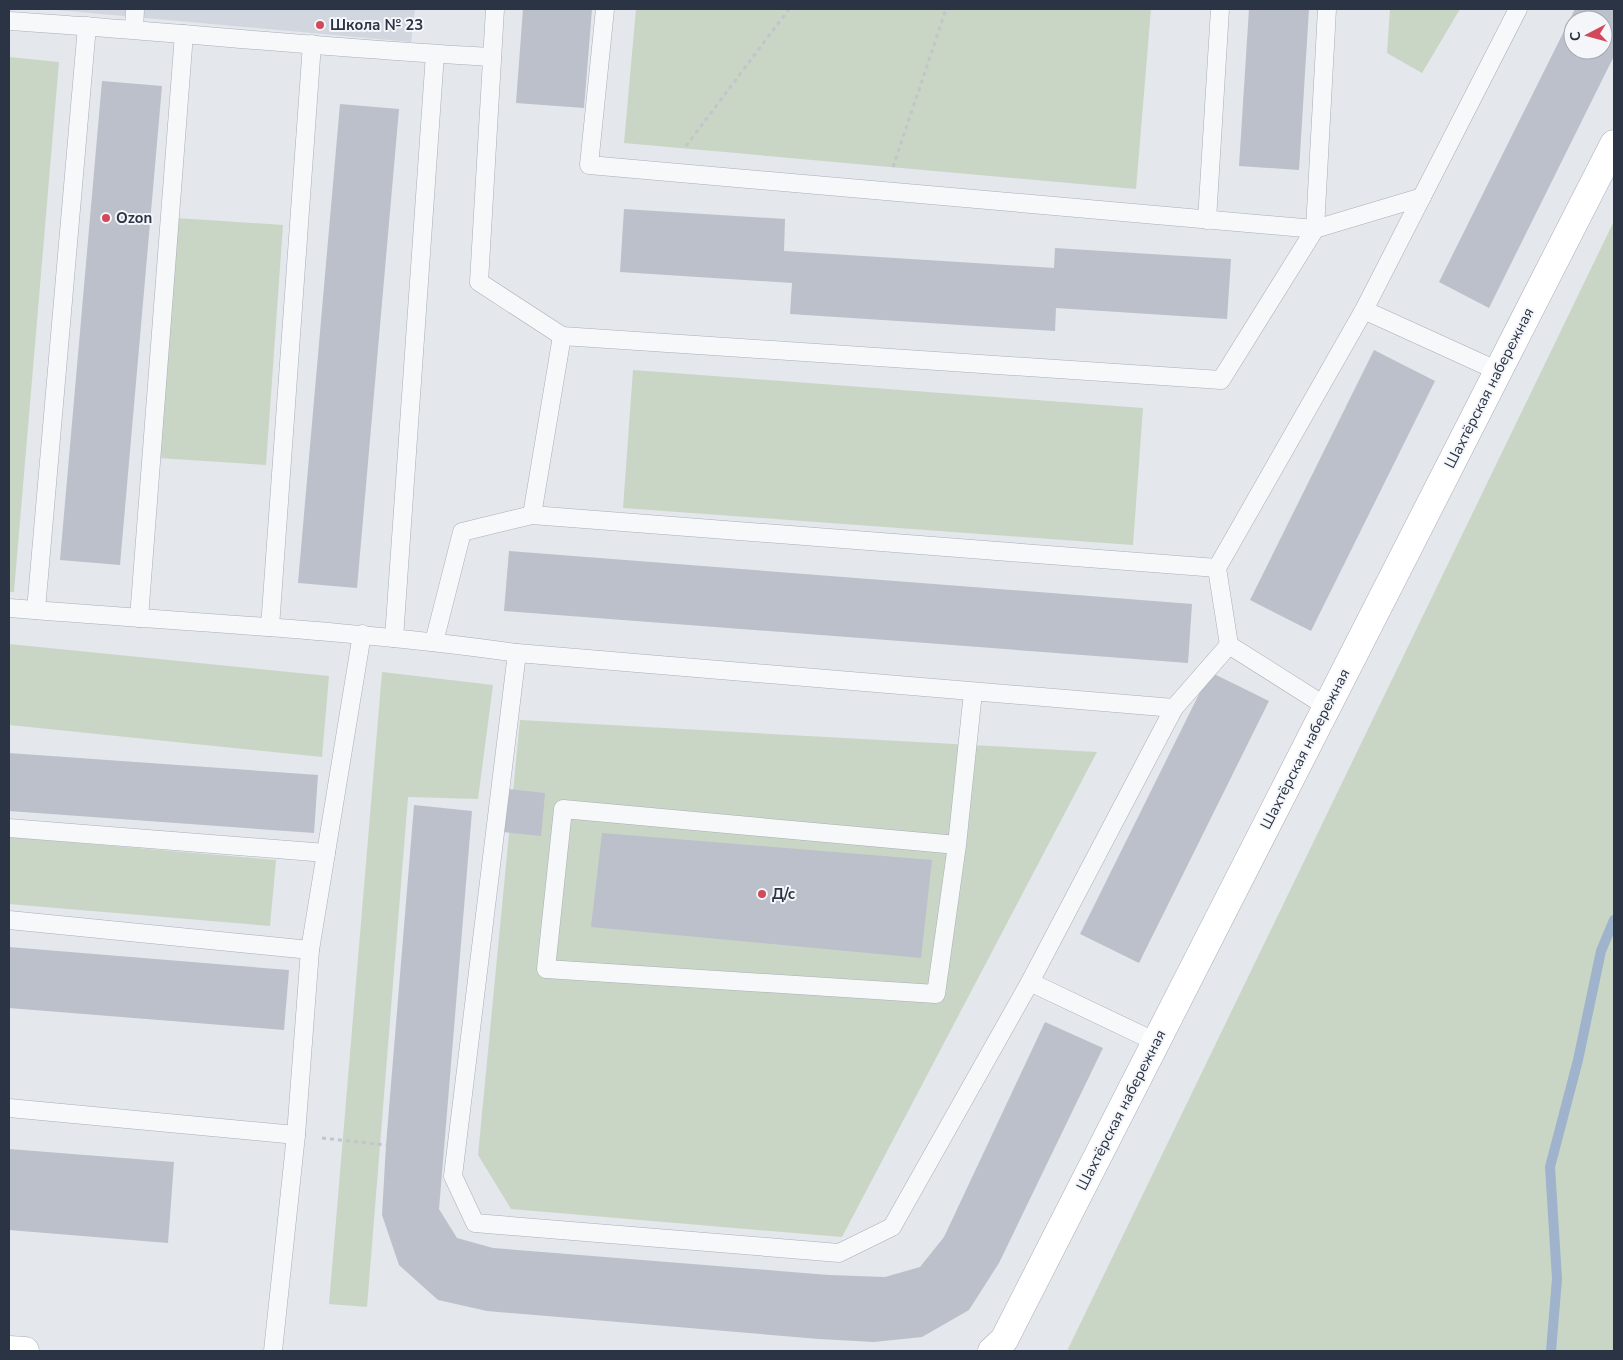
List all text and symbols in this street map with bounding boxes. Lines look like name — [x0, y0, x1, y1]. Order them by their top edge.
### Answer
north arrow — [1563, 10, 1613, 60]
place label: Школа № 23 — [330, 15, 423, 35]
marker: Школа № 23 — [314, 19, 326, 31]
text: С — [1566, 30, 1586, 42]
place label: Ozon — [116, 208, 152, 228]
marker: Ozon — [100, 212, 112, 224]
street label: Шахтёрская набережная — [1440, 304, 1538, 472]
street label: Шахтёрская набережная — [1256, 665, 1354, 833]
place label: Д/с — [772, 884, 795, 904]
marker: Д/с — [756, 888, 768, 900]
street label: Шахтёрская набережная — [1072, 1026, 1170, 1194]

